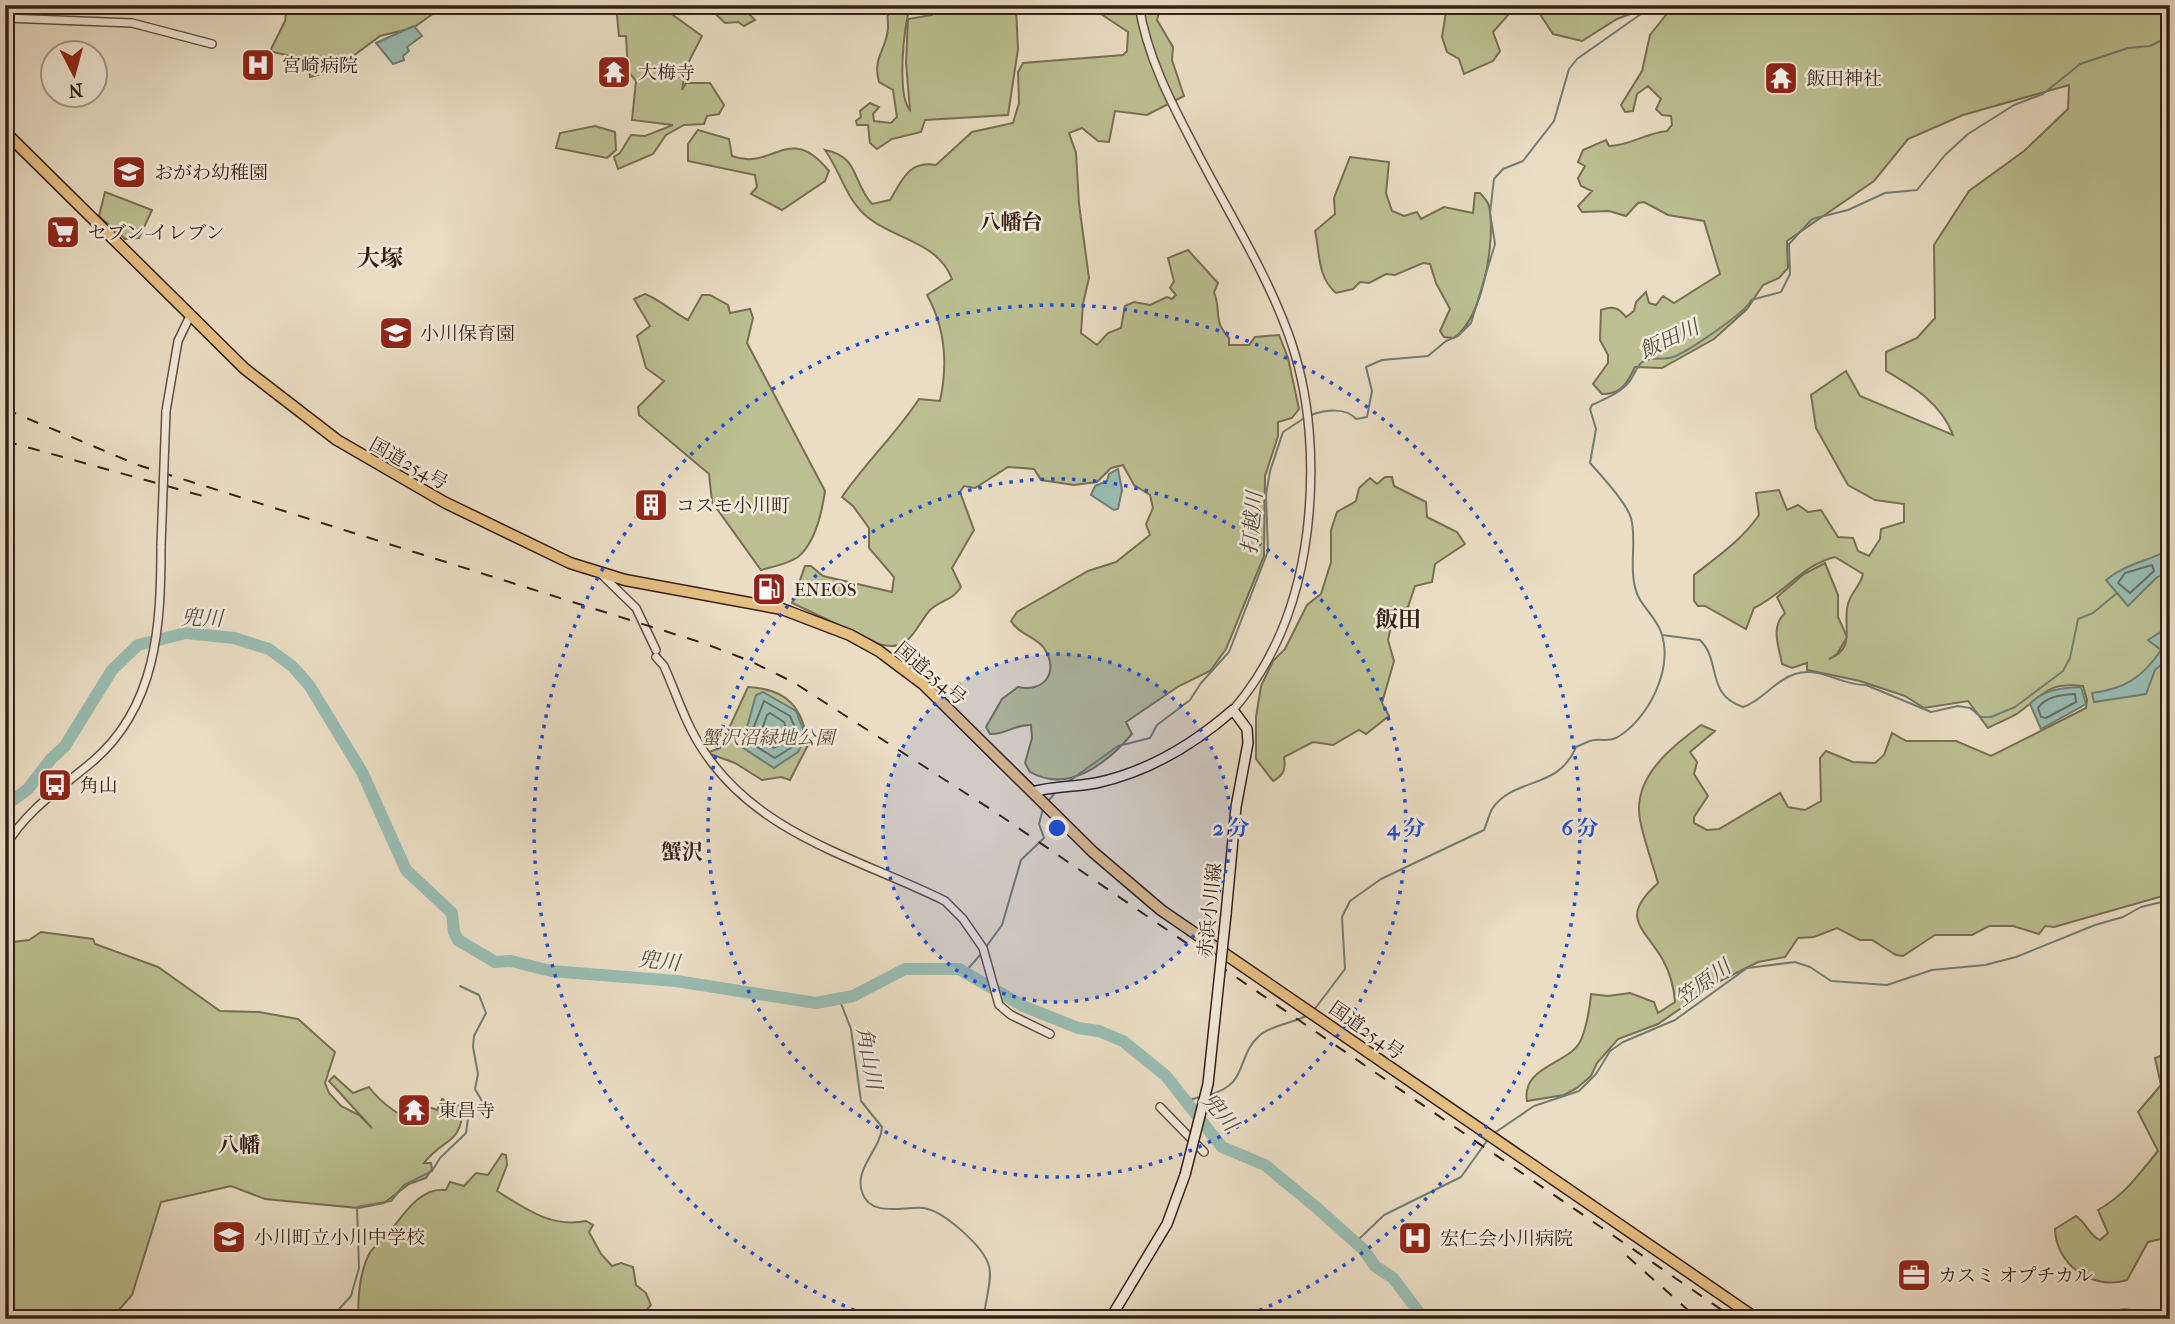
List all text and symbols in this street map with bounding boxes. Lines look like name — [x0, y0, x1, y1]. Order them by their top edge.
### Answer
north arrow — [38, 38, 108, 108]
hospital icon: 宮崎病院 — [239, 46, 277, 84]
temple icon: 大梅寺 — [595, 53, 633, 91]
place label: 宮崎病院 — [282, 55, 358, 77]
temple icon: 飯田神社 — [1762, 59, 1800, 97]
place label: 大梅寺 — [638, 62, 695, 84]
place label: 飯田神社 — [1806, 68, 1882, 90]
text: N — [67, 78, 84, 102]
school or university icon: おがわ幼稚園 — [110, 153, 148, 191]
place label: おがわ幼稚園 — [154, 162, 268, 184]
district label: 八幡台 — [980, 210, 1043, 234]
supermarket icon: セブン-イレブン — [44, 213, 82, 251]
place label: セブン-イレブン — [88, 222, 224, 244]
district label: 大塚 — [357, 245, 403, 272]
school or university icon: 小川保育園 — [377, 314, 415, 352]
water label: 飯田川 — [1635, 314, 1704, 363]
place label: 小川保育園 — [420, 323, 515, 345]
street label: 国道254号 — [365, 433, 452, 494]
building icon: コスモ小川町 — [632, 486, 670, 524]
water label: 打越川 — [1237, 489, 1267, 555]
place label: コスモ小川町 — [676, 495, 790, 517]
fuel station icon: ENEOS — [750, 570, 788, 608]
place label: ENEOS — [794, 579, 857, 601]
water label: 兜川 — [181, 605, 225, 631]
district label: 飯田 — [1375, 606, 1421, 633]
street label: 国道254号 — [890, 638, 970, 710]
park label: 蟹沢沼緑地公園 — [701, 727, 837, 749]
bus stop icon: 角山 — [36, 766, 74, 804]
place label: 角山 — [80, 775, 118, 797]
centre of rings — [1045, 816, 1069, 840]
text: 2 分 — [1213, 816, 1249, 840]
text: 4 分 — [1386, 816, 1425, 841]
text: 6 分 — [1562, 816, 1598, 840]
district label: 蟹沢 — [661, 840, 703, 864]
street label: 赤浜小川線 — [1194, 862, 1226, 959]
water label: 兜川 — [637, 947, 683, 975]
water label: 笠原川 — [1670, 954, 1737, 1011]
street label: 国道254号 — [1325, 997, 1408, 1065]
water label: 角山川 — [852, 1025, 887, 1093]
water label: 兜川 — [1197, 1088, 1244, 1137]
temple icon: 東昌寺 — [395, 1091, 433, 1129]
place label: 東昌寺 — [438, 1100, 495, 1122]
district label: 八幡 — [218, 1133, 260, 1157]
school or university icon: 小川町立小川中学校 — [210, 1218, 248, 1256]
hospital icon: 宏仁会小川病院 — [1396, 1219, 1434, 1257]
place label: 小川町立小川中学校 — [254, 1227, 425, 1249]
place label: 宏仁会小川病院 — [1440, 1228, 1573, 1250]
office icon: カスミ オプチカル — [1895, 1256, 1933, 1294]
place label: カスミ オプチカル — [1938, 1265, 2093, 1287]

